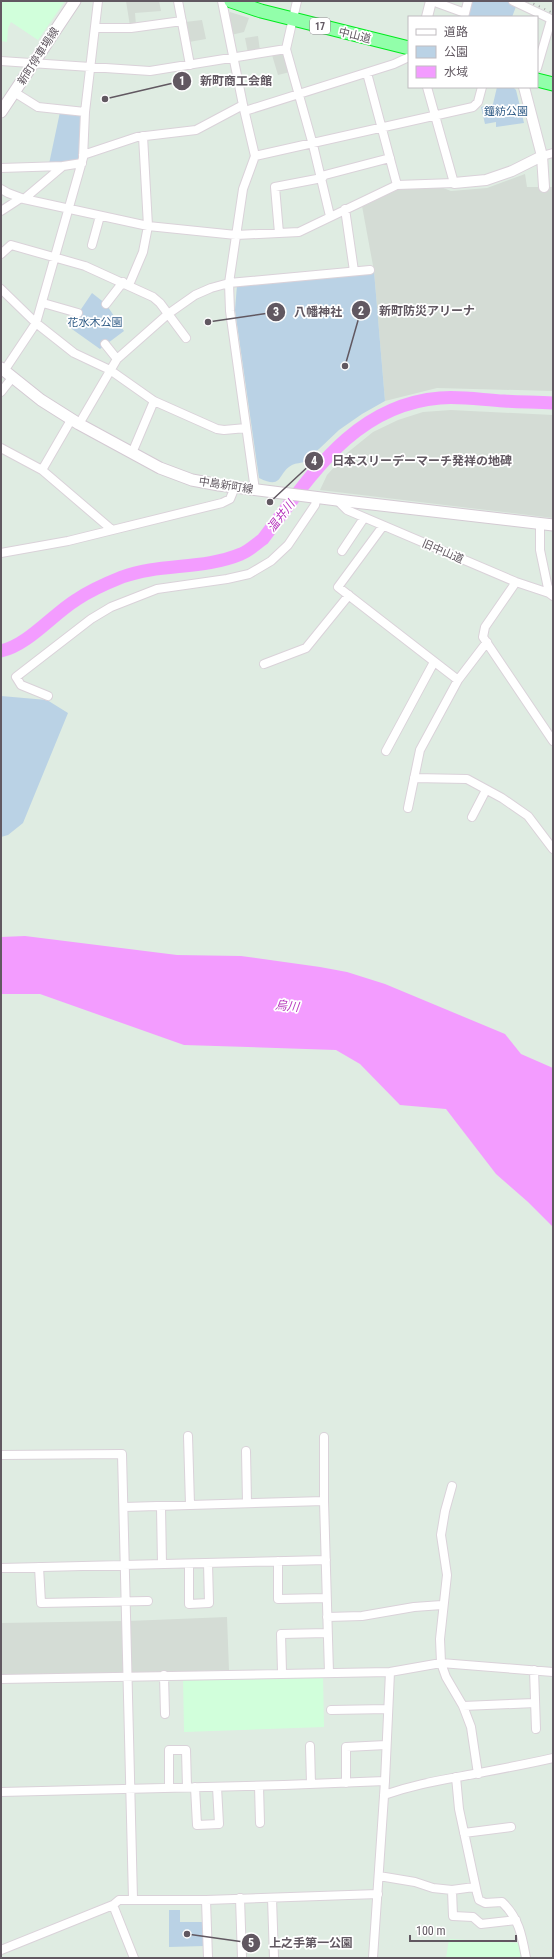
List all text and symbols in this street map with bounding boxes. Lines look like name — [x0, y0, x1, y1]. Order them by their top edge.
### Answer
legend — [408, 16, 538, 88]
road number: 17 — [310, 18, 330, 34]
street label: 新町停車場線 — [15, 25, 62, 87]
street label: 中山道 — [337, 25, 372, 46]
text: 道路 — [444, 25, 468, 39]
text: 公園 — [444, 45, 468, 59]
text: 水域 — [444, 65, 468, 79]
callout: 新町商工会館 — [172, 69, 280, 93]
text: 1 — [179, 74, 185, 88]
text: 新町商工会館 — [200, 74, 272, 88]
park label: 鐘紡公園 — [484, 105, 528, 118]
callout: 新町防災アリーナ — [351, 298, 483, 322]
callout: 八幡神社 — [266, 300, 350, 324]
text: 2 — [358, 304, 364, 318]
text: 新町防災アリーナ — [379, 304, 475, 318]
text: 3 — [273, 305, 279, 319]
text: 八幡神社 — [294, 305, 342, 319]
park label: 花水木公園 — [68, 316, 123, 329]
callout: 日本スリーデーマーチ発祥の地碑 — [304, 449, 520, 473]
text: 4 — [311, 454, 317, 468]
text: 日本スリーデーマーチ発祥の地碑 — [332, 454, 512, 468]
street label: 中島新町線 — [198, 475, 254, 496]
water label: 温井川 — [264, 496, 299, 534]
street label: 旧中山道 — [420, 537, 466, 566]
water label: 烏川 — [274, 998, 302, 1014]
scale bar — [410, 1917, 516, 1943]
text: 100 m — [416, 1924, 446, 1938]
callout: 上之手第一公園 — [241, 1931, 361, 1955]
text: 5 — [248, 1936, 254, 1950]
text: 上之手第一公園 — [269, 1936, 353, 1950]

